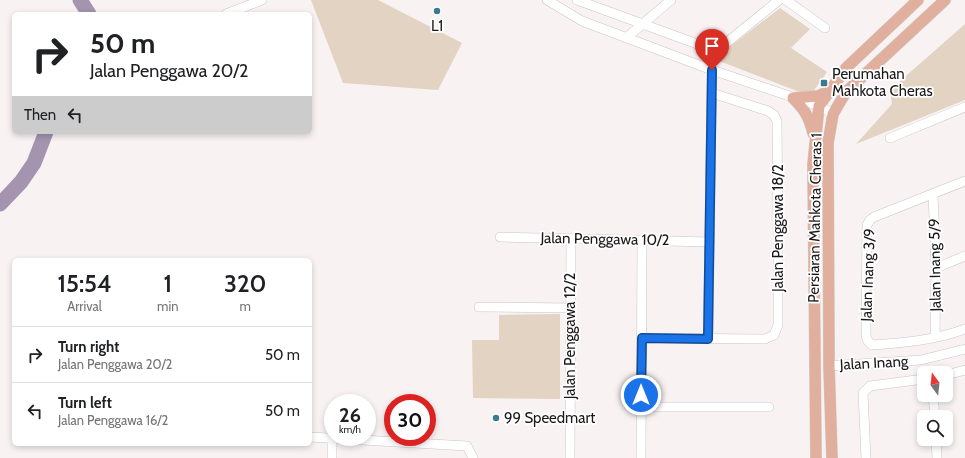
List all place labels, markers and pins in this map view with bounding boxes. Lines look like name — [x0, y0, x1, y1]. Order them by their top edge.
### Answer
marker: L1 — [432, 6, 442, 16]
place label: L1 — [431, 17, 443, 35]
pin — [695, 29, 729, 70]
place label: Perumahan Mahkota Cheras — [832, 65, 933, 100]
marker: Perumahan Mahkota Cheras — [819, 78, 829, 88]
place label: 99 Speedmart — [504, 409, 595, 427]
marker: 99 Speedmart — [491, 413, 501, 423]

